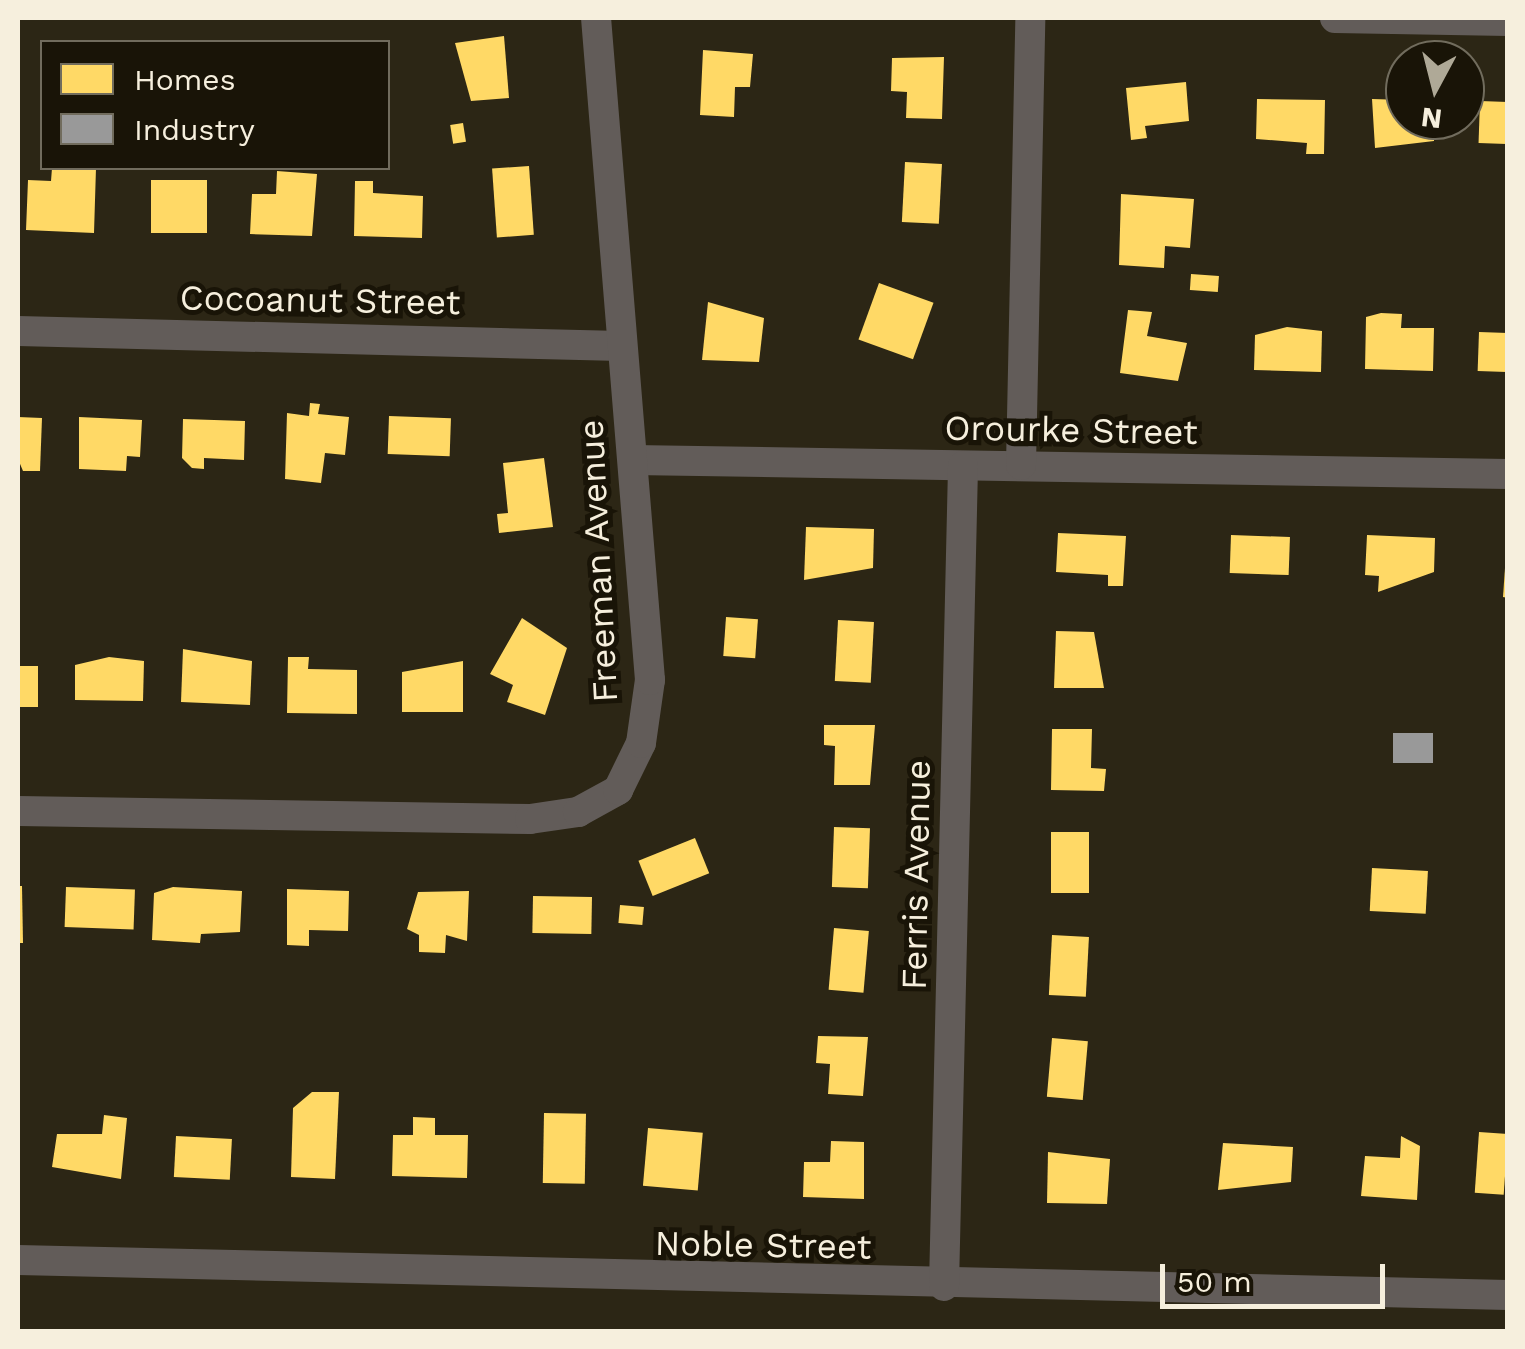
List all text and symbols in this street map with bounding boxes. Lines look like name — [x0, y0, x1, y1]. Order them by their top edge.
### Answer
legend — [40, 40, 390, 170]
north arrow — [1385, 40, 1485, 140]
text: Homes — [134, 62, 236, 97]
text: N — [1419, 101, 1444, 136]
text: Industry — [134, 112, 255, 147]
street label: Cocoanut Street — [179, 277, 461, 323]
street label: Orourke Street — [944, 407, 1198, 453]
street label: Freeman Avenue — [570, 418, 626, 704]
street label: Ferris Avenue — [893, 759, 939, 991]
street label: Noble Street — [654, 1222, 872, 1268]
scale bar — [1165, 1244, 1390, 1306]
text: 50 m — [1177, 1264, 1252, 1299]

